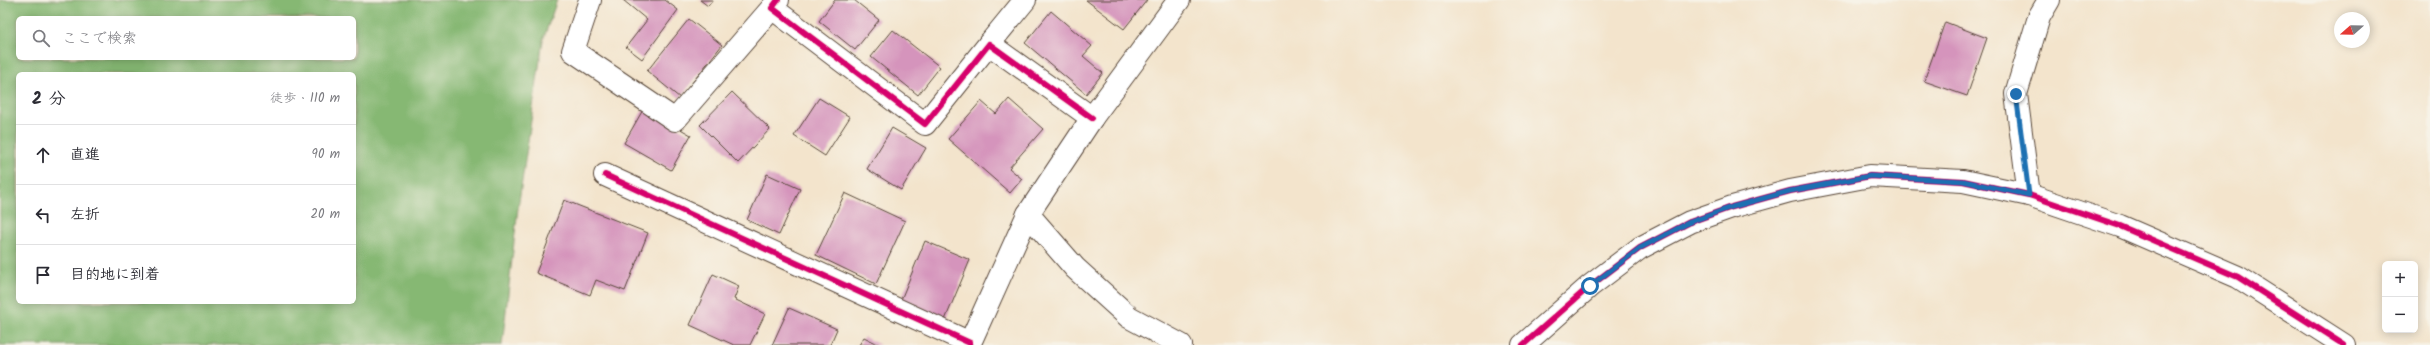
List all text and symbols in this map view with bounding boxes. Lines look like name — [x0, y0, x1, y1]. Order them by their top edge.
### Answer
north arrow — [2334, 12, 2370, 48]
search box — [16, 16, 356, 60]
icon: search — [30, 27, 52, 49]
text: ここで検索 — [62, 27, 137, 51]
route end — [2007, 85, 2025, 103]
text: 2 分 — [32, 86, 65, 113]
text: 徒歩 · 110 m — [270, 88, 340, 109]
text: 直進 — [70, 143, 100, 167]
icon: ahead — [32, 144, 54, 166]
text: 90 m — [312, 144, 340, 165]
text: 左折 — [70, 203, 100, 227]
icon: left — [32, 204, 54, 226]
text: 20 m — [310, 204, 340, 225]
map controls — [2382, 261, 2418, 333]
button: + — [2382, 261, 2418, 297]
text: 目的地に到着 — [70, 263, 160, 287]
icon: arrive — [32, 264, 54, 286]
route start — [1581, 277, 1599, 295]
button: − — [2382, 297, 2418, 333]

